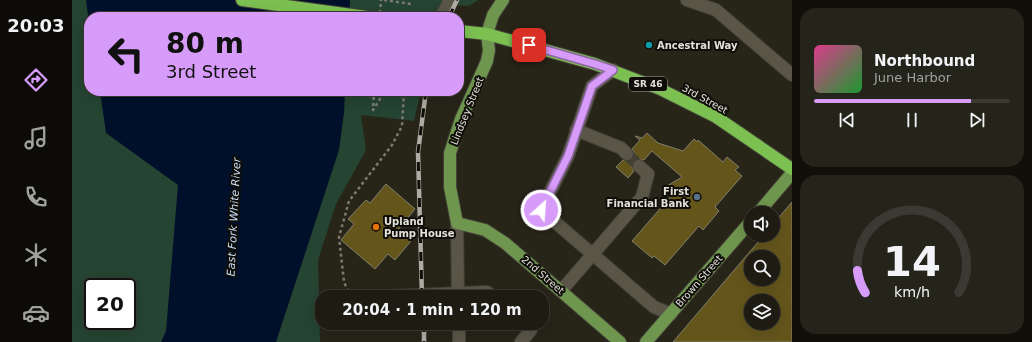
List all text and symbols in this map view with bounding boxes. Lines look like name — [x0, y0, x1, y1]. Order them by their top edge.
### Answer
text: 20:03 — [7, 15, 65, 36]
text: 80 m — [166, 27, 244, 60]
icon: left — [100, 28, 152, 80]
pin — [512, 28, 546, 62]
icon: arrive — [518, 34, 540, 56]
marker: Ancestral Way — [644, 40, 654, 50]
place label: Ancestral Way — [657, 40, 738, 51]
text: Northbound — [874, 52, 975, 70]
text: 3rd Street — [166, 61, 256, 82]
icon: directions — [22, 66, 50, 94]
text: June Harbor — [874, 70, 951, 85]
street label: Lindsey Street — [448, 76, 486, 146]
road number: SR 46 — [629, 77, 667, 91]
street label: 3rd Street — [680, 82, 730, 116]
icon: previous — [836, 109, 858, 131]
icon: pause — [901, 109, 923, 131]
icon: next — [966, 109, 988, 131]
icon: music — [22, 124, 50, 152]
water label: East Fork White River — [224, 156, 244, 277]
icon: phone — [22, 183, 50, 211]
place label: First Financial Bank — [607, 186, 689, 209]
position arrow — [520, 189, 562, 231]
marker: First Financial Bank — [692, 192, 702, 202]
map controls — [744, 206, 780, 330]
button: sound — [744, 206, 780, 242]
place label: Upland Pump House — [384, 216, 455, 239]
marker: Upland Pump House — [371, 222, 381, 232]
text: 14 — [883, 236, 941, 285]
icon: climate — [22, 241, 50, 269]
button: search — [744, 250, 780, 286]
street label: Brown Street — [674, 253, 725, 309]
street label: 2nd Street — [520, 254, 567, 296]
speed limit sign: 20 — [84, 278, 136, 330]
text: km/h — [894, 283, 930, 299]
button: layers — [744, 294, 780, 330]
icon: car — [22, 299, 50, 327]
text: 20:04 · 1 min · 120 m — [342, 301, 522, 319]

